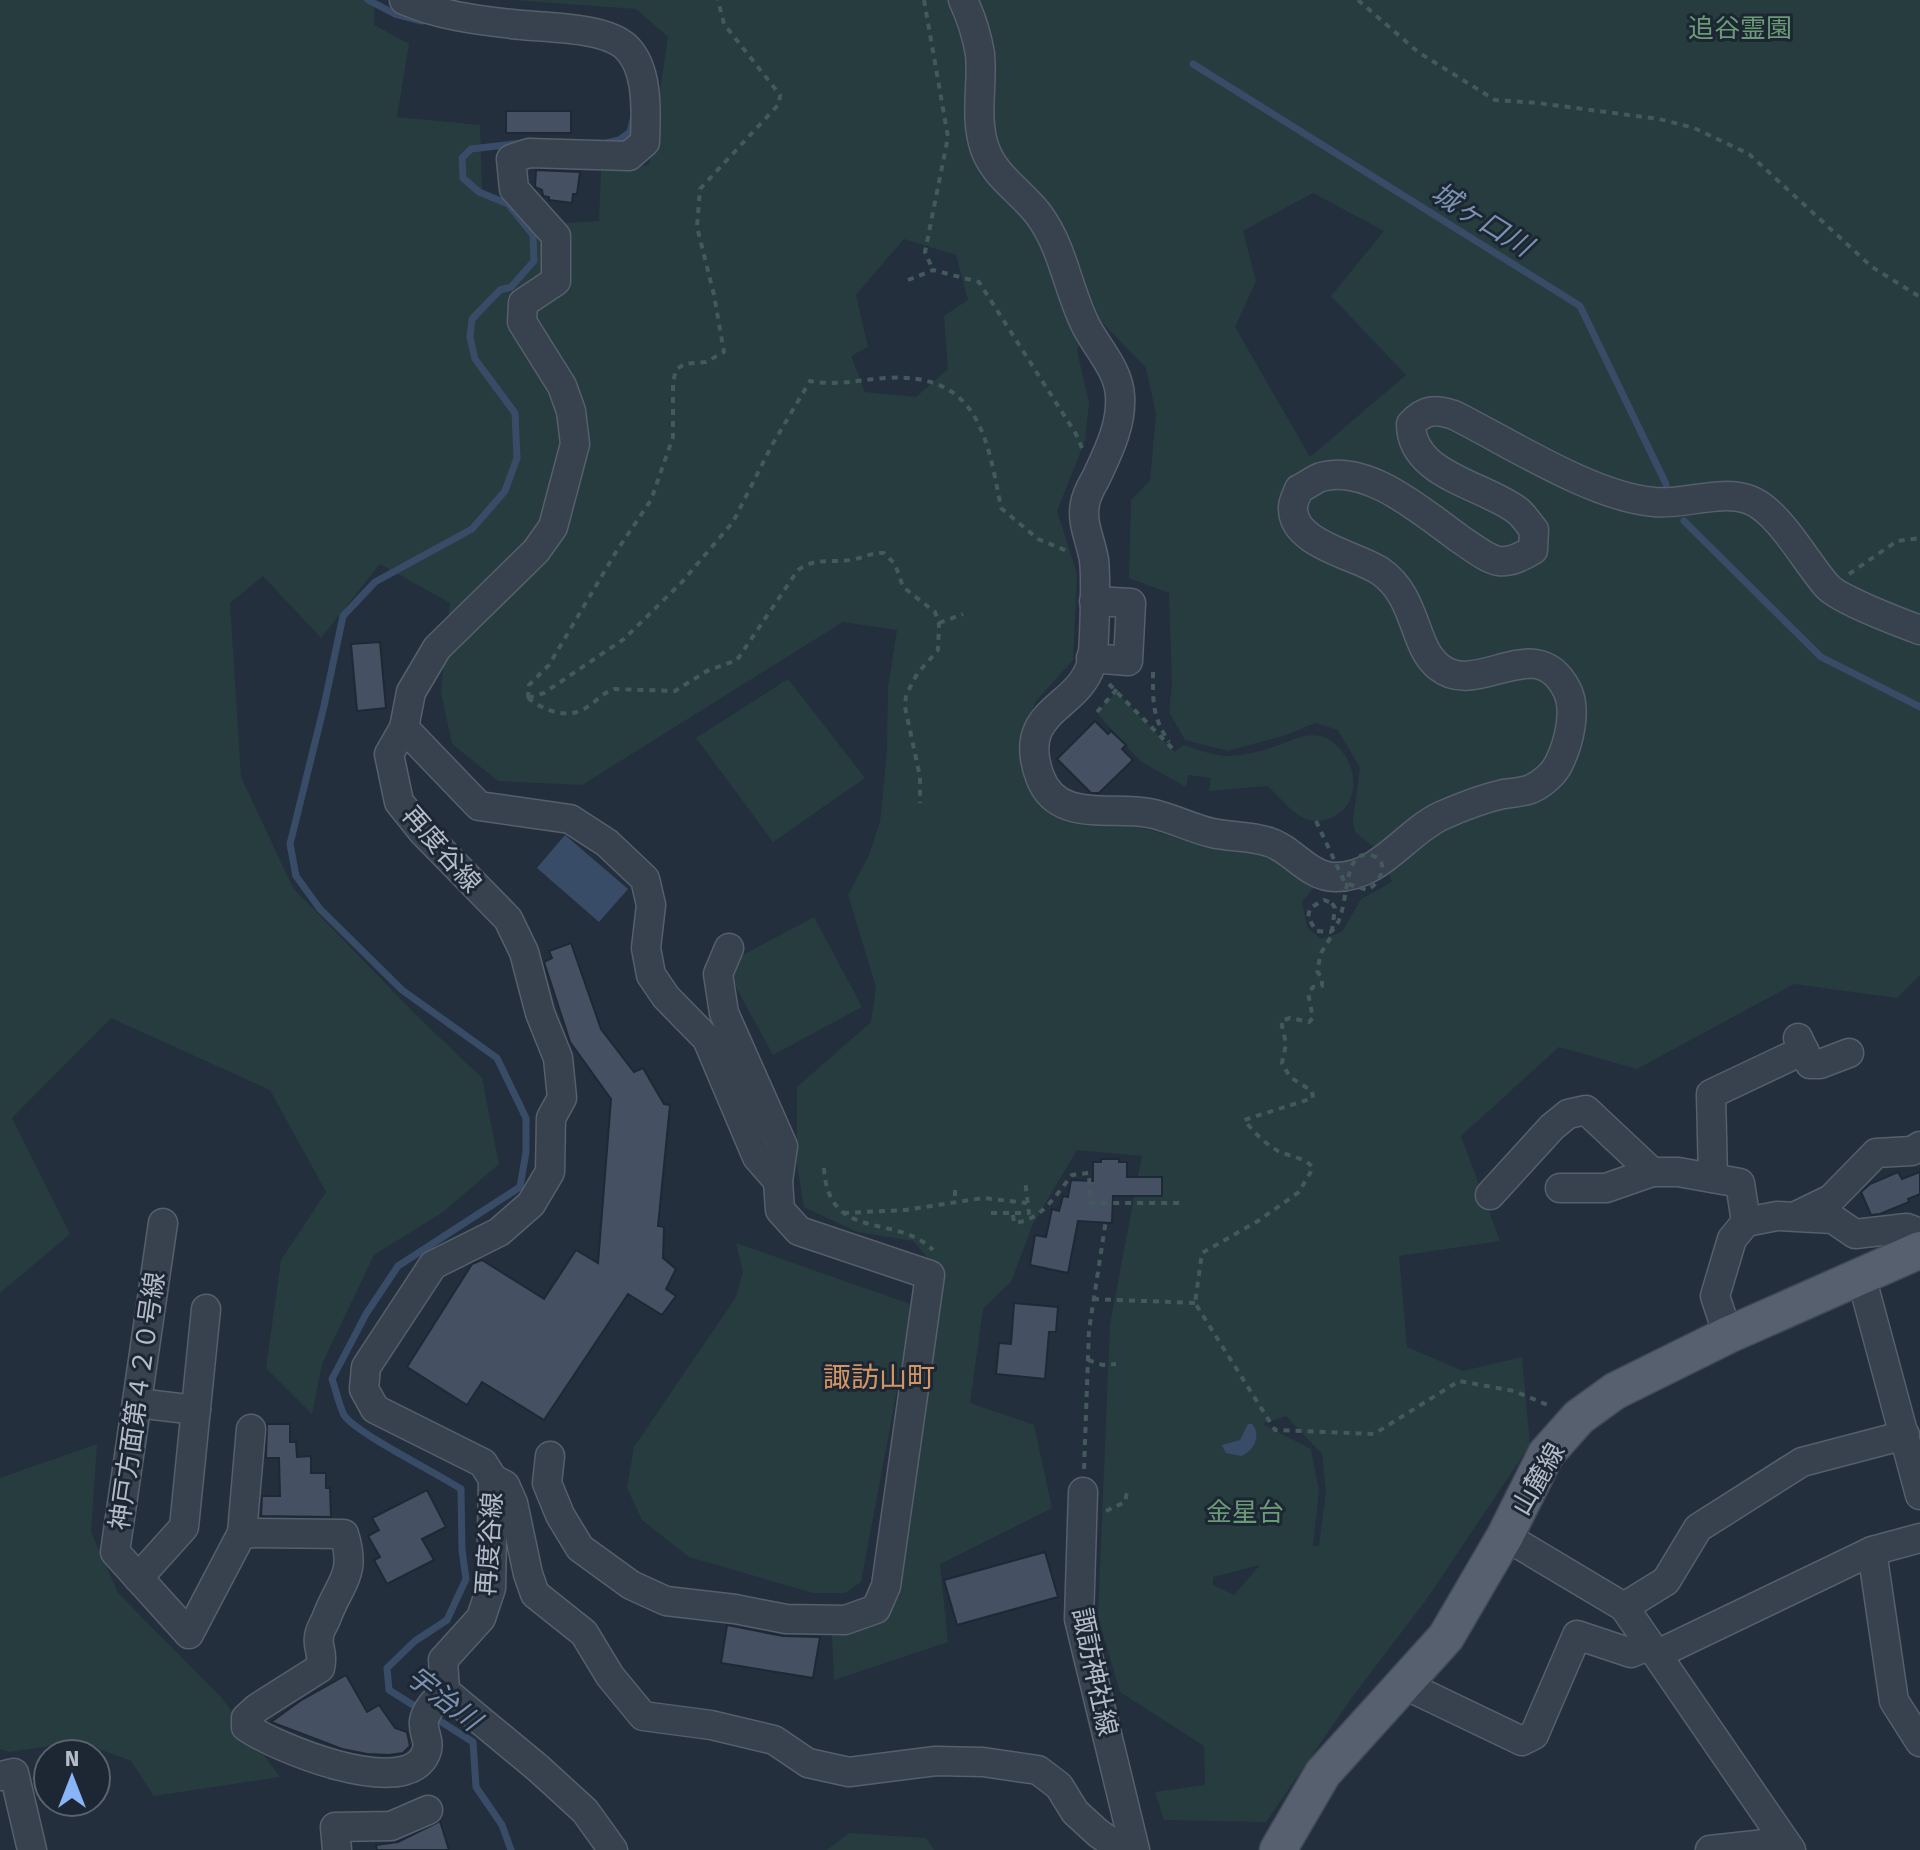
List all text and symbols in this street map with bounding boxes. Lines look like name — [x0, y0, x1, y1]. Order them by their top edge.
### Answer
park label: 追谷霊園 — [1688, 13, 1792, 44]
water label: 城ヶ口川 — [1425, 176, 1541, 265]
street label: 再度谷線 — [396, 800, 487, 899]
street label: 神戸方面第４２０号線 — [104, 1270, 171, 1532]
district label: 諏訪山町 — [823, 1361, 935, 1394]
street label: 山麓線 — [1506, 1438, 1571, 1521]
street label: 再度谷線 — [470, 1491, 509, 1597]
park label: 金星台 — [1206, 1497, 1284, 1528]
street label: 諏訪神社線 — [1066, 1605, 1123, 1739]
water label: 宇治川 — [400, 1660, 489, 1739]
north arrow — [32, 1738, 112, 1818]
text: N — [65, 1745, 79, 1772]

